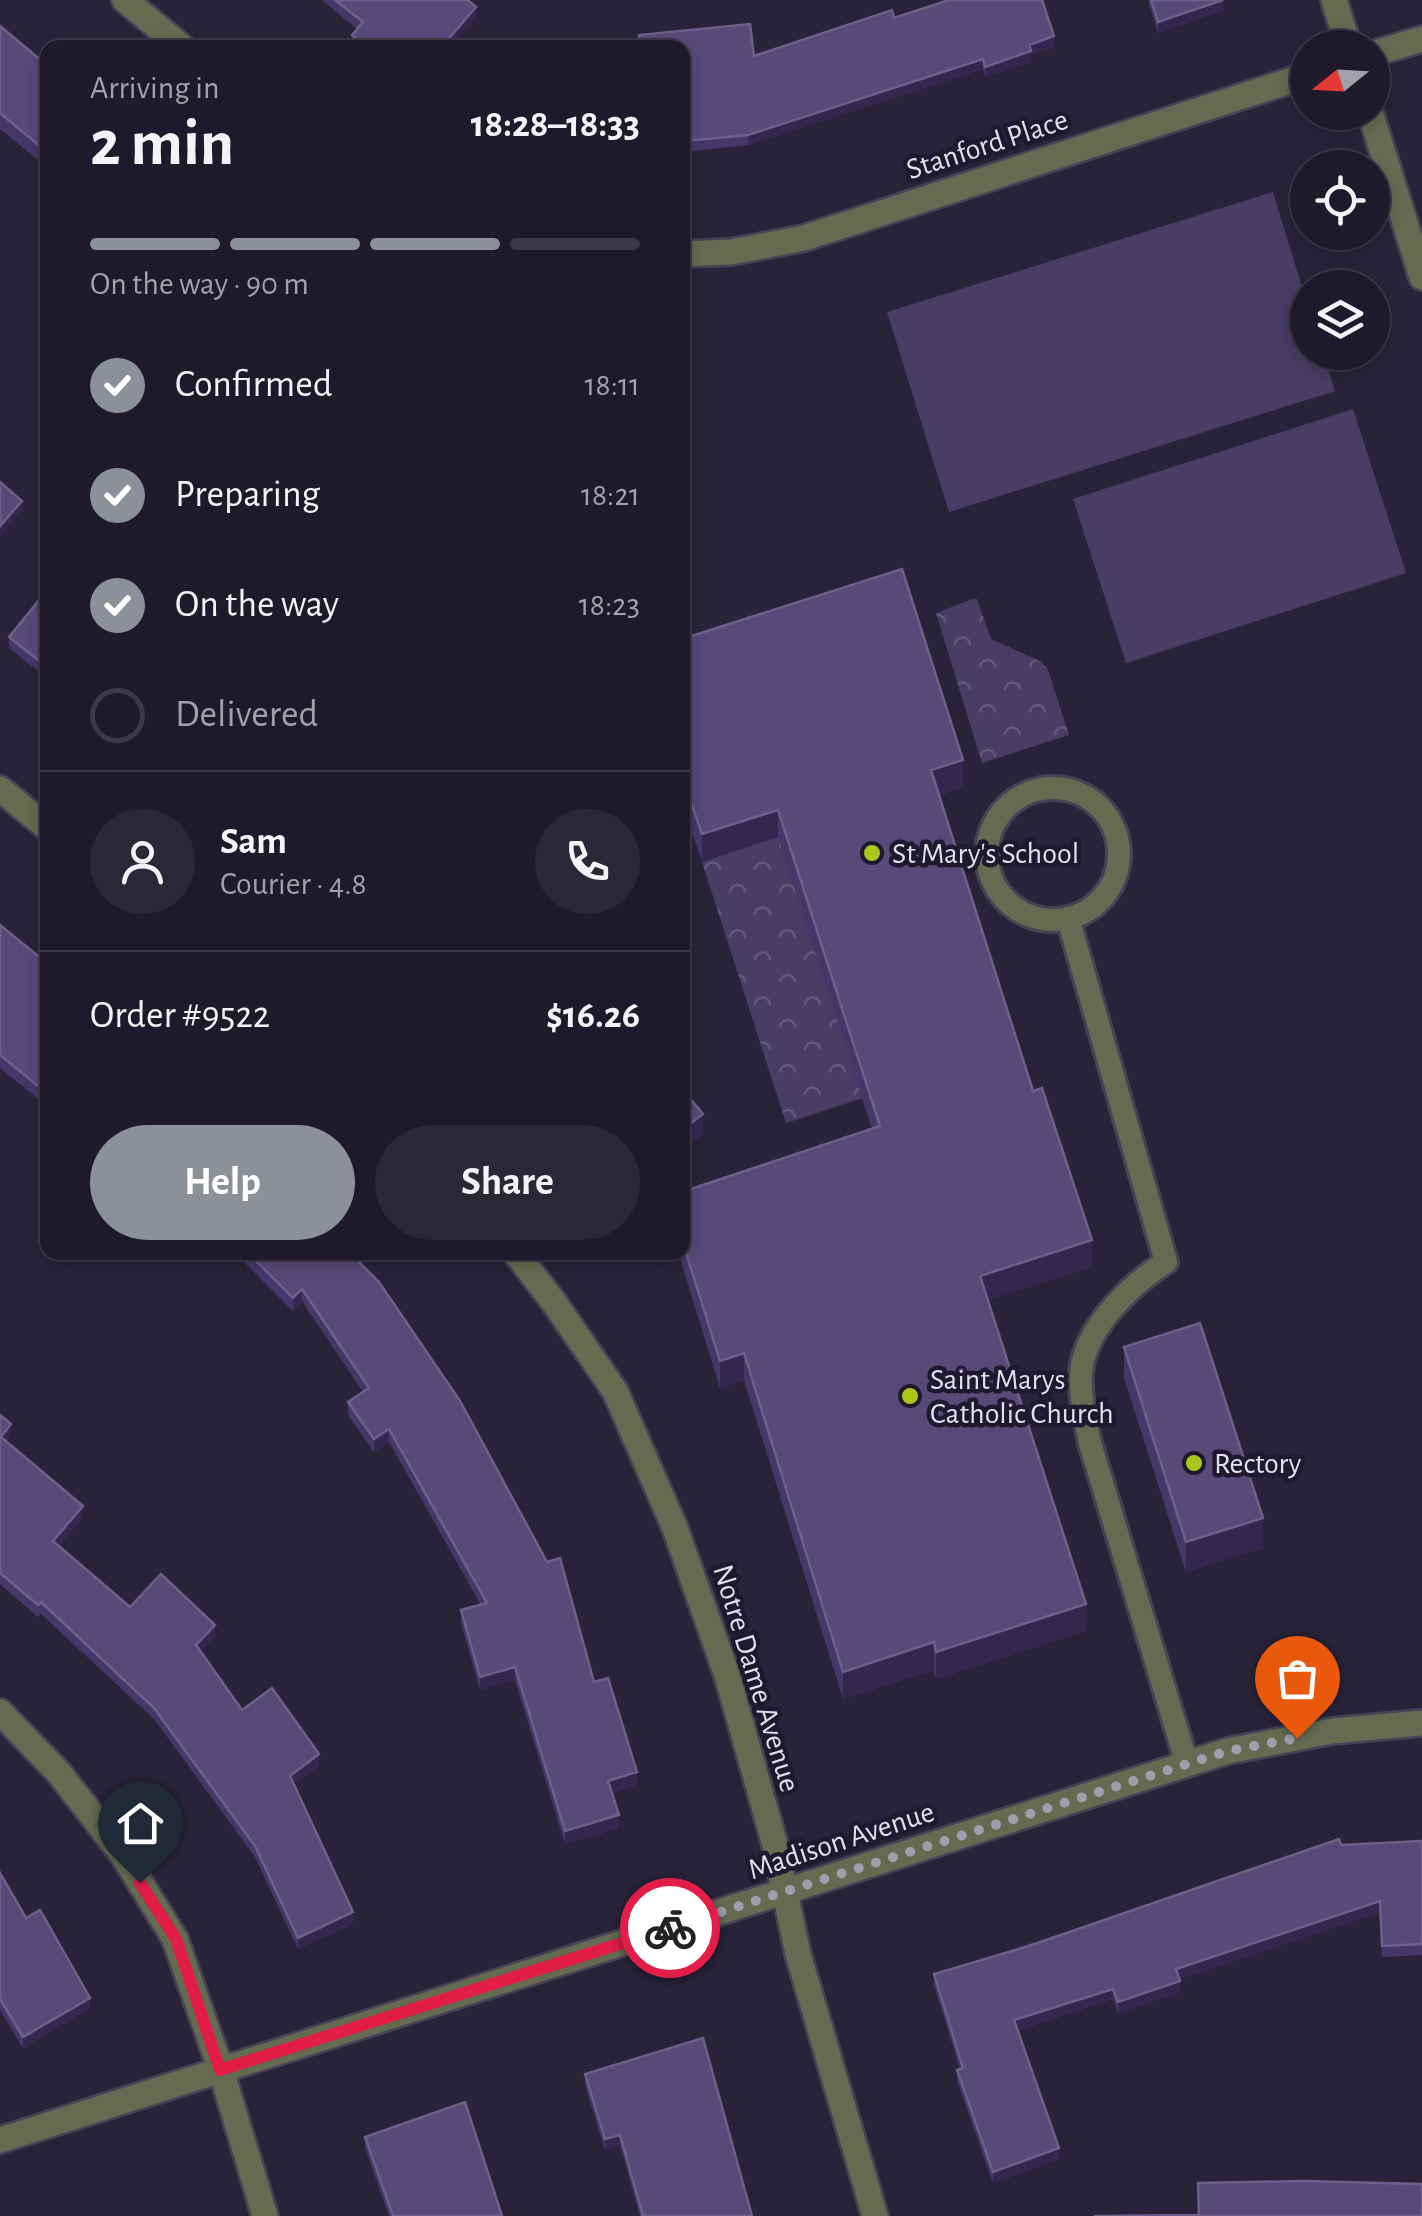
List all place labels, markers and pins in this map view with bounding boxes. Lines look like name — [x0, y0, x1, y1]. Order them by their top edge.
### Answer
place label: St Mary's School — [892, 839, 1079, 869]
marker: St Mary's School — [861, 842, 883, 864]
place label: Saint Marys Catholic Church — [930, 1365, 1114, 1429]
marker: Saint Marys Catholic Church — [899, 1385, 921, 1407]
place label: Rectory — [1214, 1449, 1302, 1479]
marker: Rectory — [1183, 1452, 1205, 1474]
pin — [1255, 1636, 1340, 1739]
pin — [98, 1781, 183, 1884]

